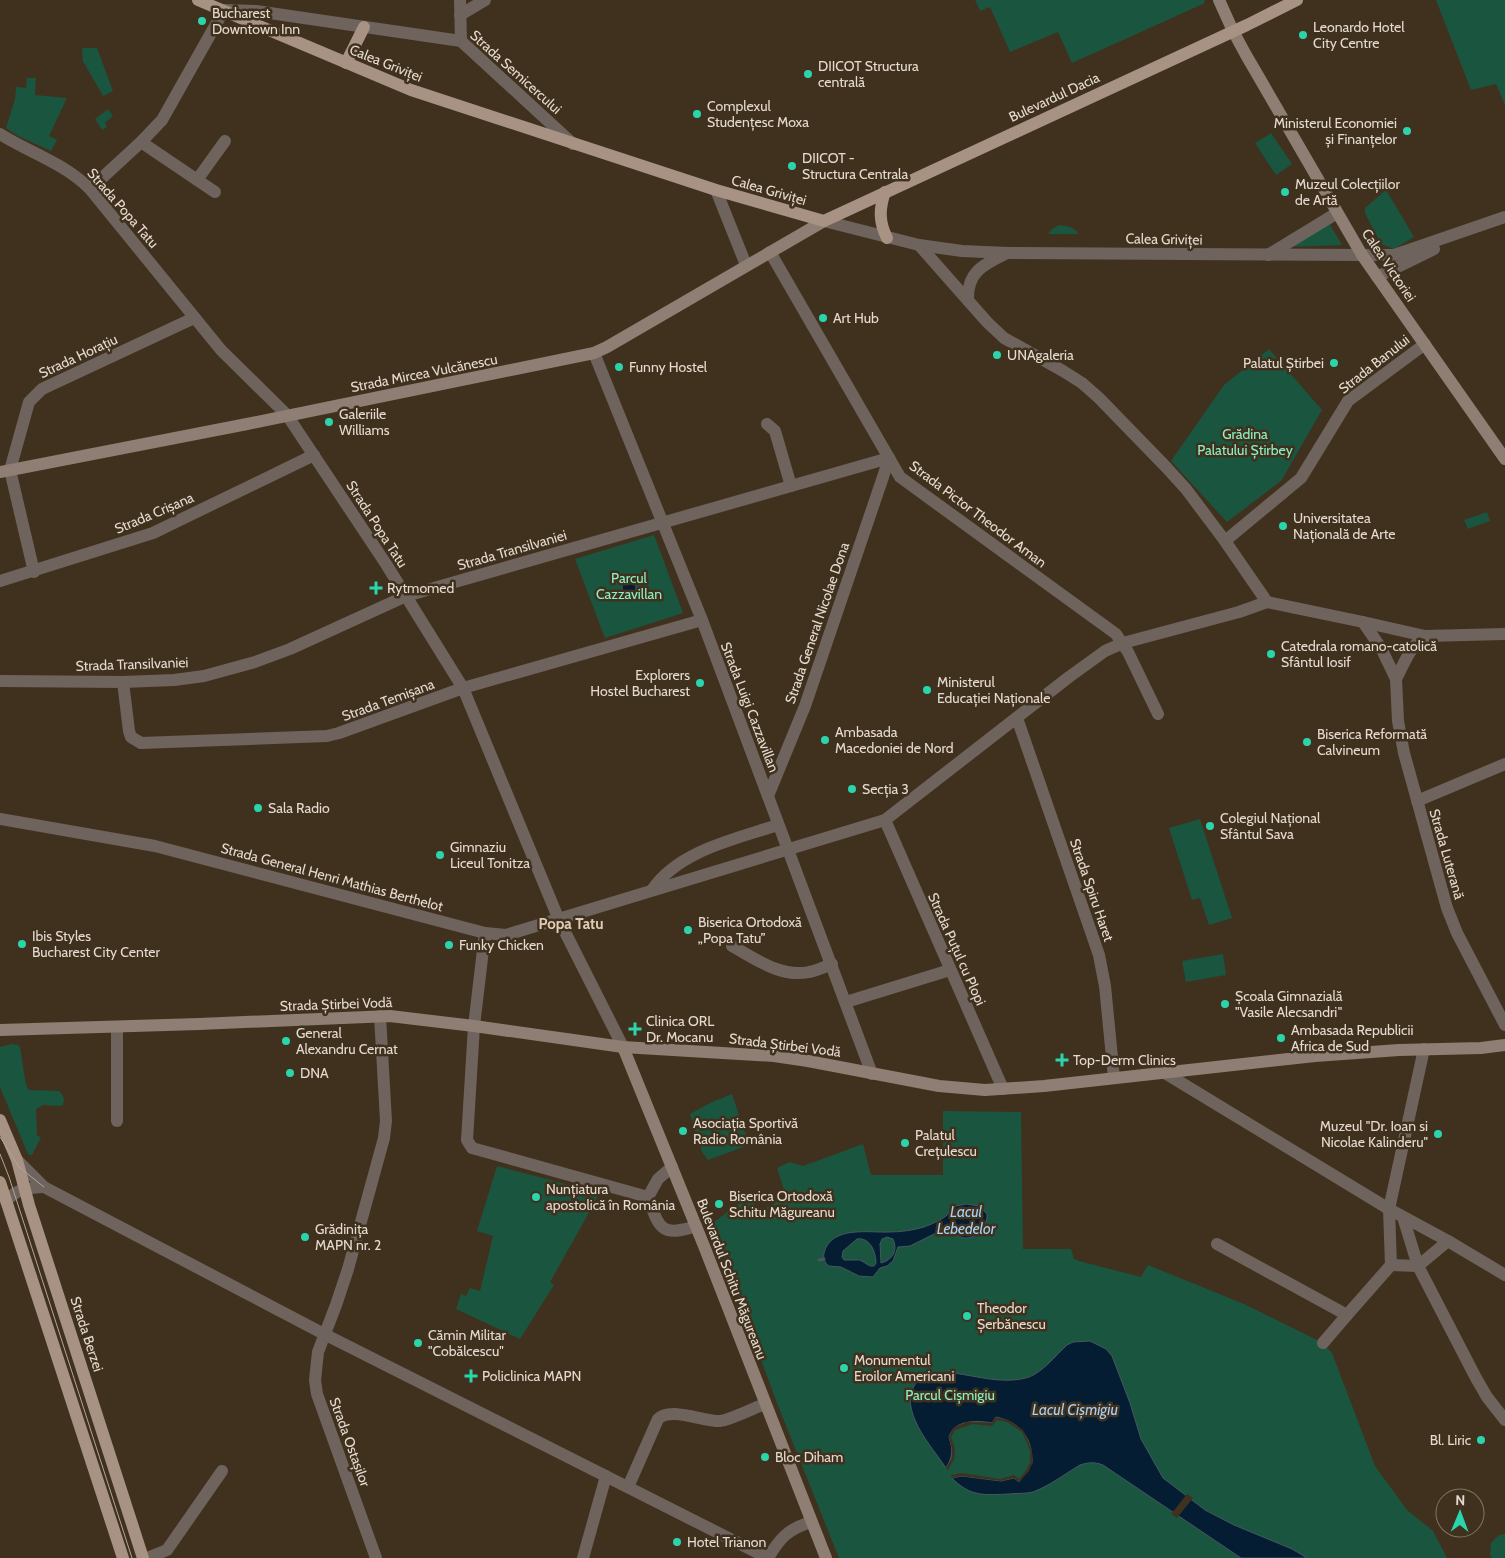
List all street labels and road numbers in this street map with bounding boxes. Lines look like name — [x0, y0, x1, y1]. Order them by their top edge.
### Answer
street label: Strada Semicercului — [467, 26, 565, 118]
street label: Calea Griviței — [347, 40, 425, 86]
street label: Bulevardul Dacia — [1006, 68, 1103, 126]
street label: Strada Popa Tatu — [83, 164, 163, 252]
street label: Calea Griviței — [729, 171, 809, 209]
street label: Calea Victoriei — [1358, 225, 1420, 305]
street label: Calea Griviței — [1125, 229, 1203, 249]
street label: Strada Horațiu — [36, 330, 120, 382]
street label: Strada Banului — [1335, 331, 1413, 397]
street label: Strada Mircea Vulcănescu — [349, 350, 499, 396]
street label: Strada Pictor Theodor Aman — [906, 457, 1050, 572]
street label: Strada Popa Tatu — [342, 477, 412, 571]
street label: Strada Crișana — [112, 488, 197, 538]
street label: Strada Transilvaniei — [455, 526, 569, 574]
street label: Strada General Nicolae Dona — [781, 540, 853, 706]
street label: Strada Luigi Cazzavillan — [717, 639, 783, 775]
street label: Strada Transilvaniei — [75, 653, 189, 675]
street label: Strada Temișana — [339, 675, 437, 725]
street label: Strada Luterană — [1426, 807, 1469, 901]
street label: Strada Spiru Haret — [1066, 836, 1118, 944]
street label: Strada General Henri Mathias Berthelot — [219, 839, 445, 915]
street label: Strada Puțul cu Plopi — [924, 890, 990, 1008]
street label: Strada Știrbei Vodă — [279, 993, 393, 1015]
street label: Strada Știrbei Vodă — [728, 1029, 842, 1061]
street label: Bulevardul Schitu Măgureanu — [693, 1196, 771, 1362]
street label: Strada Berzei — [66, 1294, 108, 1374]
street label: Strada Ostașilor — [326, 1395, 375, 1490]

